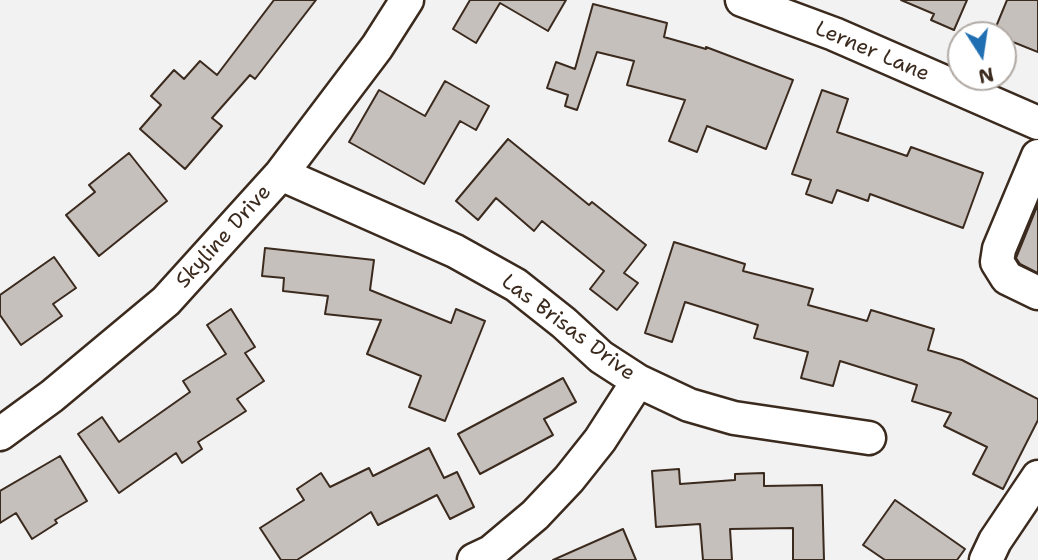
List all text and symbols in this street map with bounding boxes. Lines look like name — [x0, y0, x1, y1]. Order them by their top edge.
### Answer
street label: Lerner Lane — [811, 17, 933, 87]
north arrow — [947, 21, 1017, 91]
text: N — [976, 61, 996, 89]
street label: Skyline Drive — [171, 180, 277, 294]
street label: Las Brisas Drive — [496, 269, 640, 387]

